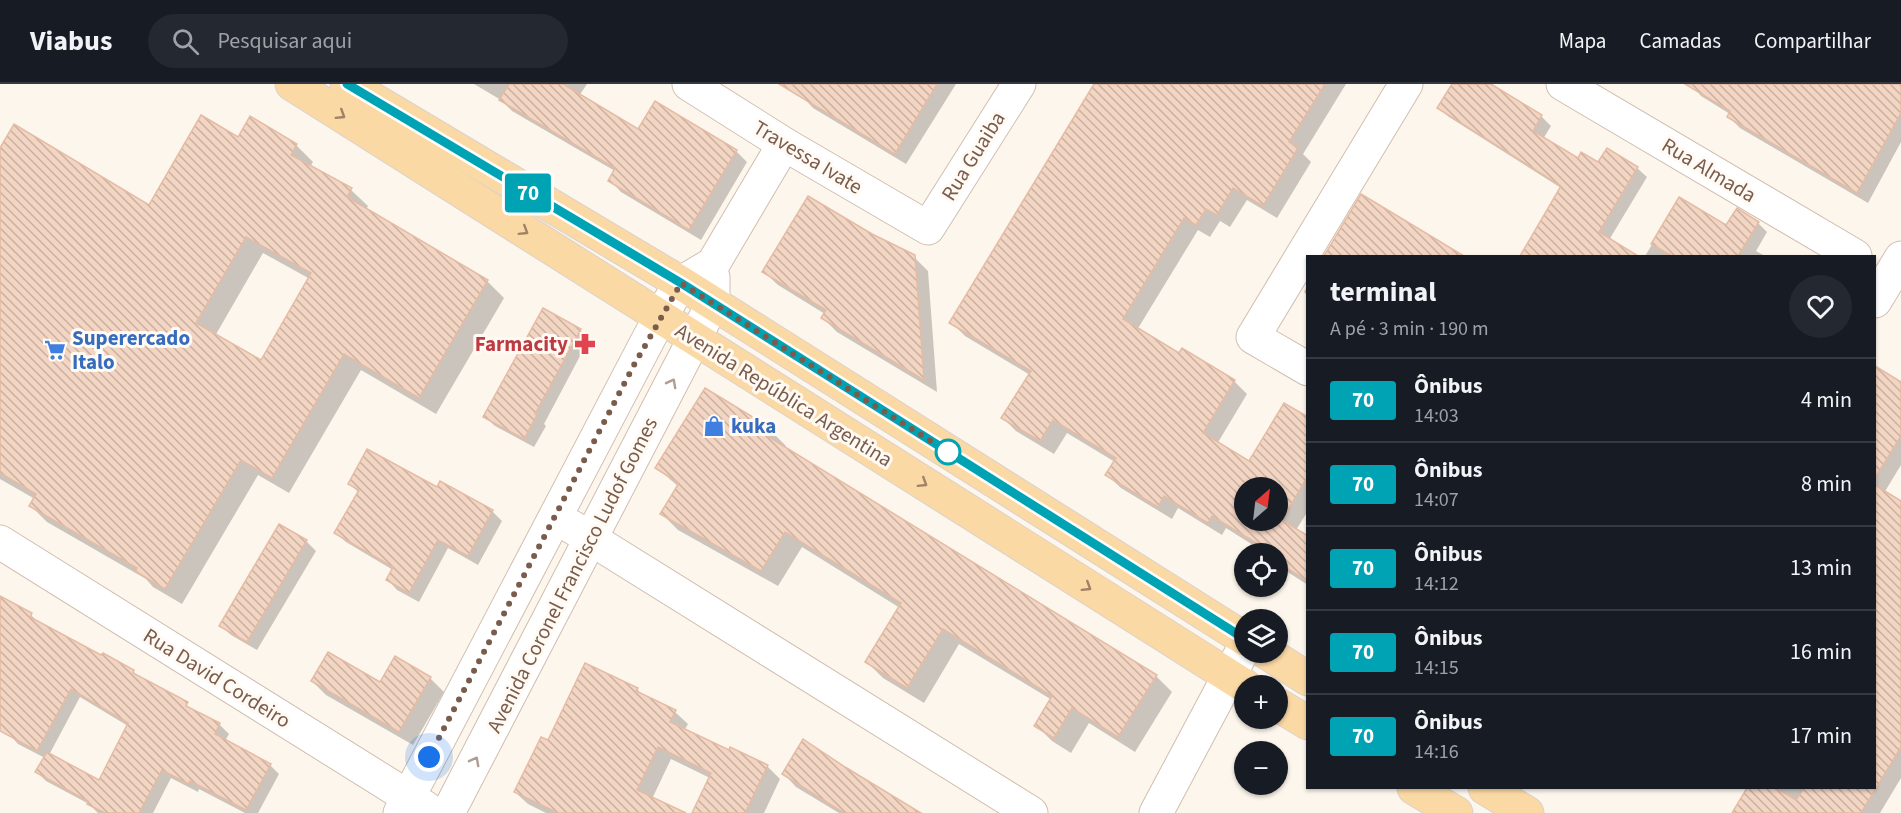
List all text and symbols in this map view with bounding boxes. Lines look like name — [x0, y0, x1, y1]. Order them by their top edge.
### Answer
search box — [148, 14, 568, 68]
text: Viabus — [30, 21, 112, 61]
icon: search — [169, 25, 202, 58]
text: Pesquisar aqui — [217, 25, 352, 57]
text: Mapa — [1559, 26, 1606, 56]
text: Camadas — [1639, 26, 1721, 56]
text: Compartilhar — [1754, 26, 1871, 56]
street label: Rua Guaiba — [934, 106, 1012, 206]
one-way arrow — [335, 108, 346, 119]
street label: Travessa Ivate — [748, 113, 868, 201]
street label: Rua Almada — [1656, 130, 1762, 210]
line badge: 70 — [501, 174, 555, 212]
text: 70 — [517, 178, 539, 208]
one-way arrow — [518, 223, 528, 235]
text: terminal — [1330, 272, 1436, 312]
button: heart — [1789, 275, 1852, 338]
text: A pé · 3 min · 190 m — [1330, 315, 1489, 343]
street label: Avenida República Argentina — [670, 316, 898, 474]
place label: Superercado Italo — [72, 323, 190, 377]
place label: Farmacity — [475, 329, 568, 359]
pharmacy icon: Farmacity — [573, 332, 597, 356]
supermarket icon: Superercado Italo — [43, 338, 67, 362]
text: Ônibus — [1414, 370, 1483, 402]
one-way arrow — [665, 379, 676, 389]
text: 4 min — [1801, 384, 1852, 416]
text: 70 — [1352, 385, 1374, 415]
text: 14:03 — [1414, 402, 1459, 430]
place label: kuka — [731, 411, 776, 441]
street label: Avenida Coronel Francisco Ludof Gomes — [479, 412, 665, 738]
shop icon: kuka — [702, 414, 726, 438]
unlabelled marker — [935, 439, 961, 465]
text: Ônibus — [1414, 454, 1483, 486]
text: 8 min — [1801, 468, 1852, 500]
text: 70 — [1352, 469, 1374, 499]
one-way arrow — [916, 476, 927, 487]
north arrow — [1234, 477, 1288, 531]
map controls — [1234, 477, 1288, 795]
text: 14:07 — [1414, 486, 1459, 514]
text: Ônibus — [1414, 538, 1483, 570]
button: locate — [1234, 543, 1288, 597]
text: 13 min — [1790, 552, 1852, 584]
text: 70 — [1352, 553, 1374, 583]
text: 14:12 — [1414, 570, 1459, 598]
one-way arrow — [1081, 580, 1092, 591]
button: layers — [1234, 609, 1288, 663]
street label: Rua David Cordeiro — [138, 621, 296, 735]
text: Ônibus — [1414, 622, 1483, 654]
text: 16 min — [1790, 636, 1852, 668]
text: 70 — [1352, 637, 1374, 667]
text: 14:15 — [1414, 654, 1459, 682]
button: + — [1234, 675, 1288, 729]
text: Ônibus — [1414, 706, 1483, 738]
text: 17 min — [1790, 720, 1852, 752]
text: 70 — [1352, 721, 1374, 751]
text: 14:16 — [1414, 738, 1459, 766]
button: − — [1234, 741, 1288, 795]
your location — [414, 742, 444, 772]
one-way arrow — [468, 756, 480, 767]

